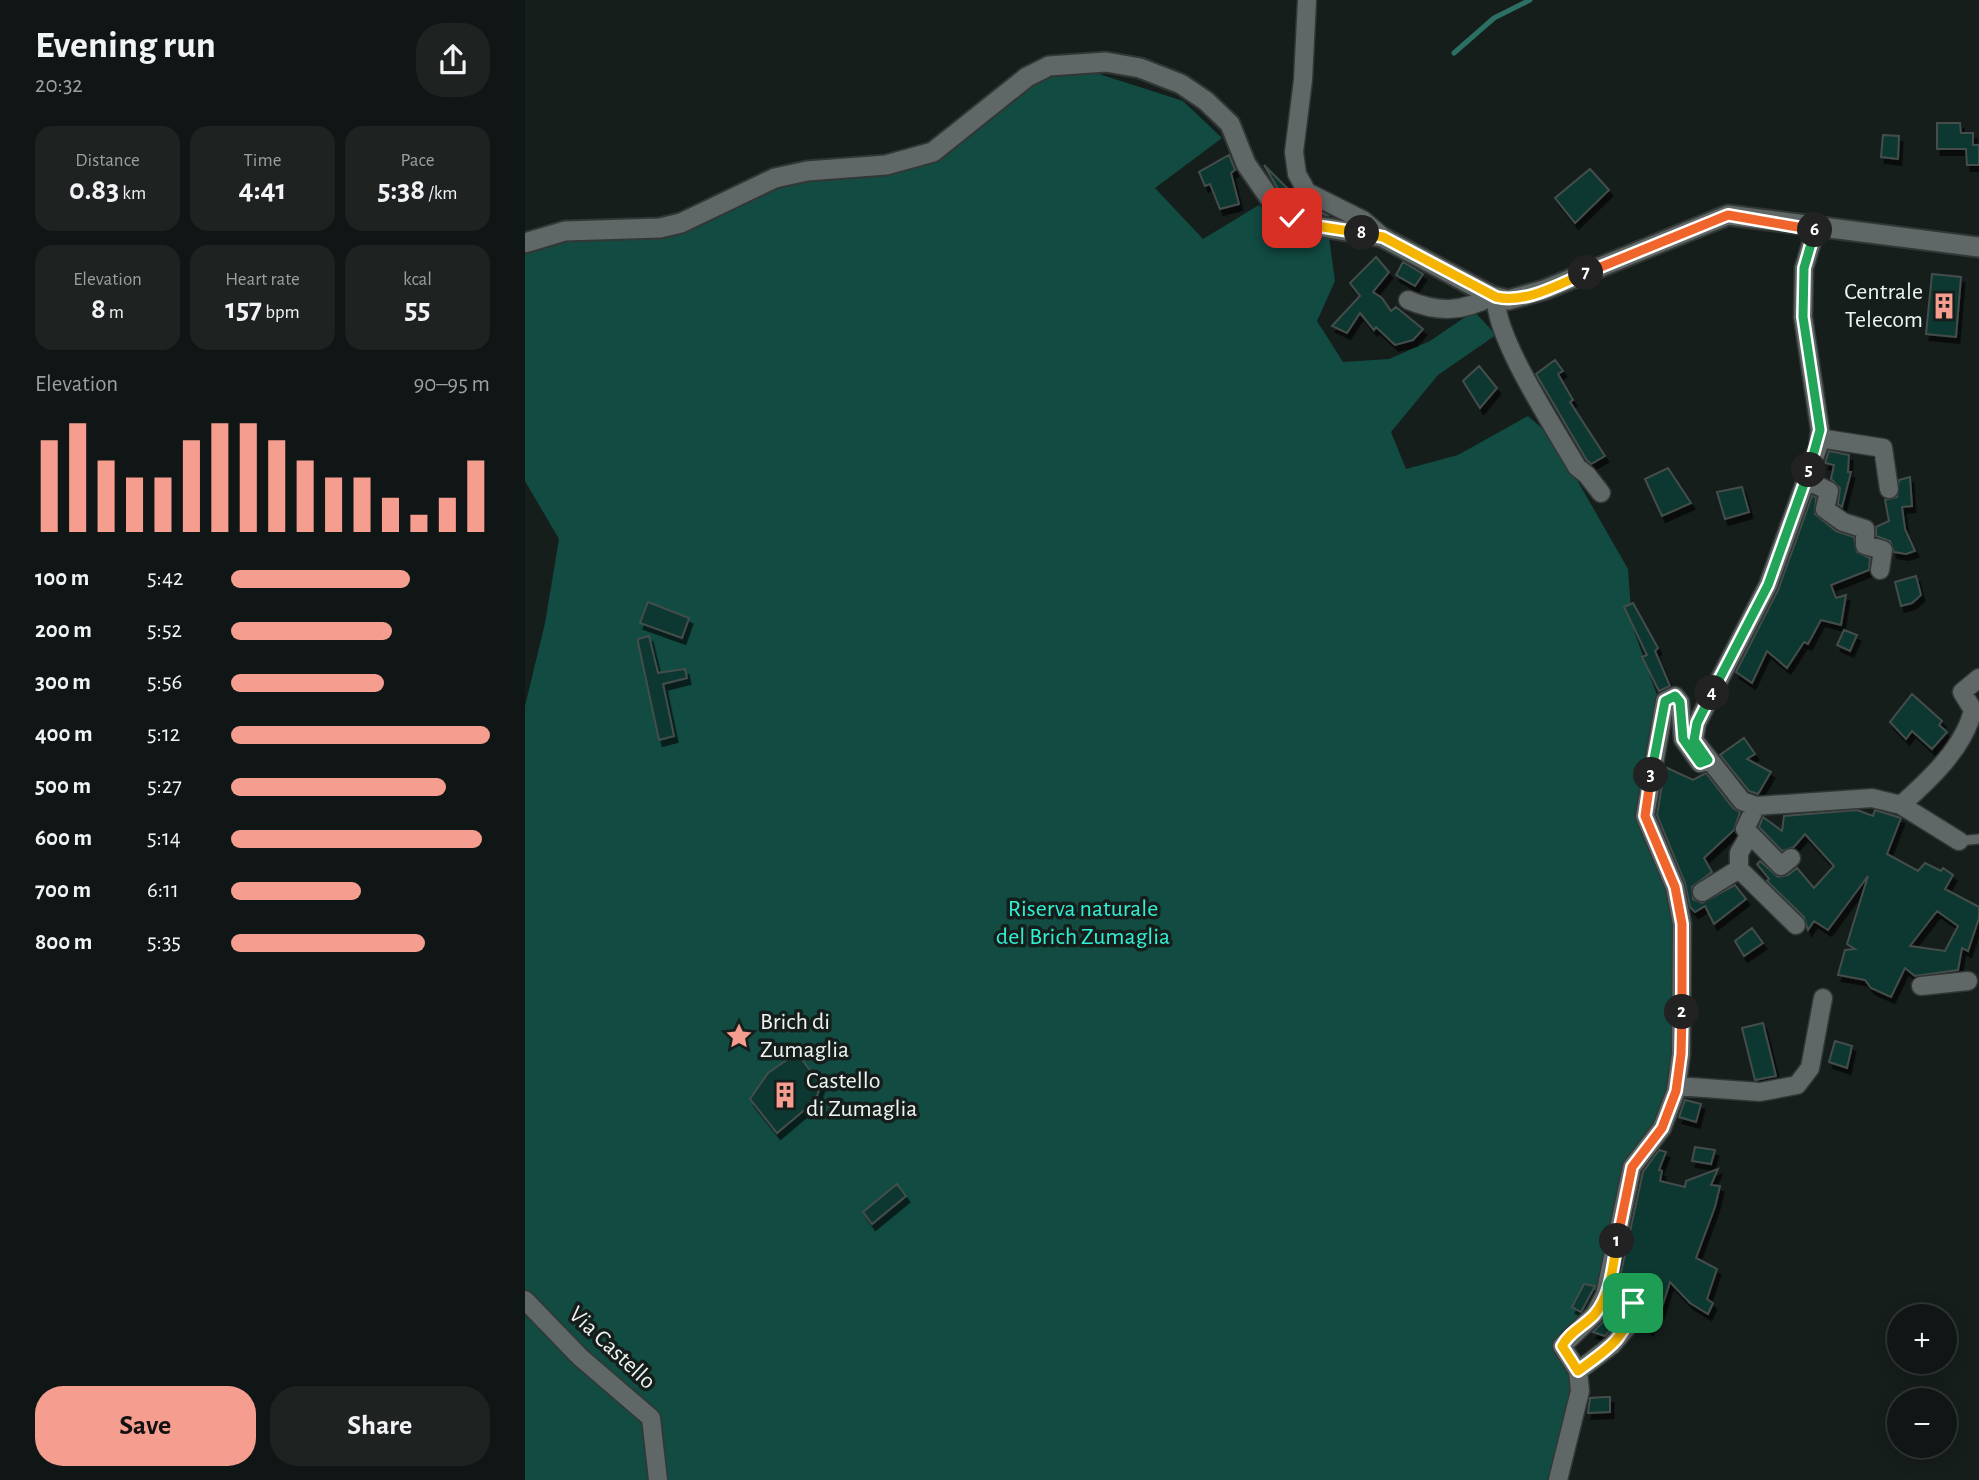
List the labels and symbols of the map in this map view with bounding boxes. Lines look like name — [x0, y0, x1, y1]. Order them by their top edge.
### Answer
pin — [1262, 188, 1322, 248]
pin: 6 — [1797, 212, 1833, 247]
pin: 8 — [1345, 216, 1379, 250]
pin: 7 — [1569, 256, 1603, 290]
place label: Centrale Telecom — [1844, 280, 1923, 332]
building icon: Centrale Telecom — [1929, 291, 1959, 321]
pin: 5 — [1791, 452, 1827, 488]
pin: 4 — [1695, 676, 1729, 710]
pin: 3 — [1633, 758, 1669, 792]
park label: Riserva naturale del Brich Zumaglia — [996, 897, 1170, 949]
pin: 2 — [1665, 995, 1699, 1030]
place label: Brich di Zumaglia — [760, 1010, 849, 1062]
place icon: Brich di Zumaglia — [724, 1021, 754, 1051]
place label: Castello di Zumaglia — [806, 1069, 917, 1121]
building icon: Castello di Zumaglia — [770, 1080, 800, 1110]
pin: 1 — [1599, 1224, 1635, 1258]
pin — [1603, 1273, 1663, 1333]
street label: Via Castello — [564, 1302, 660, 1394]

